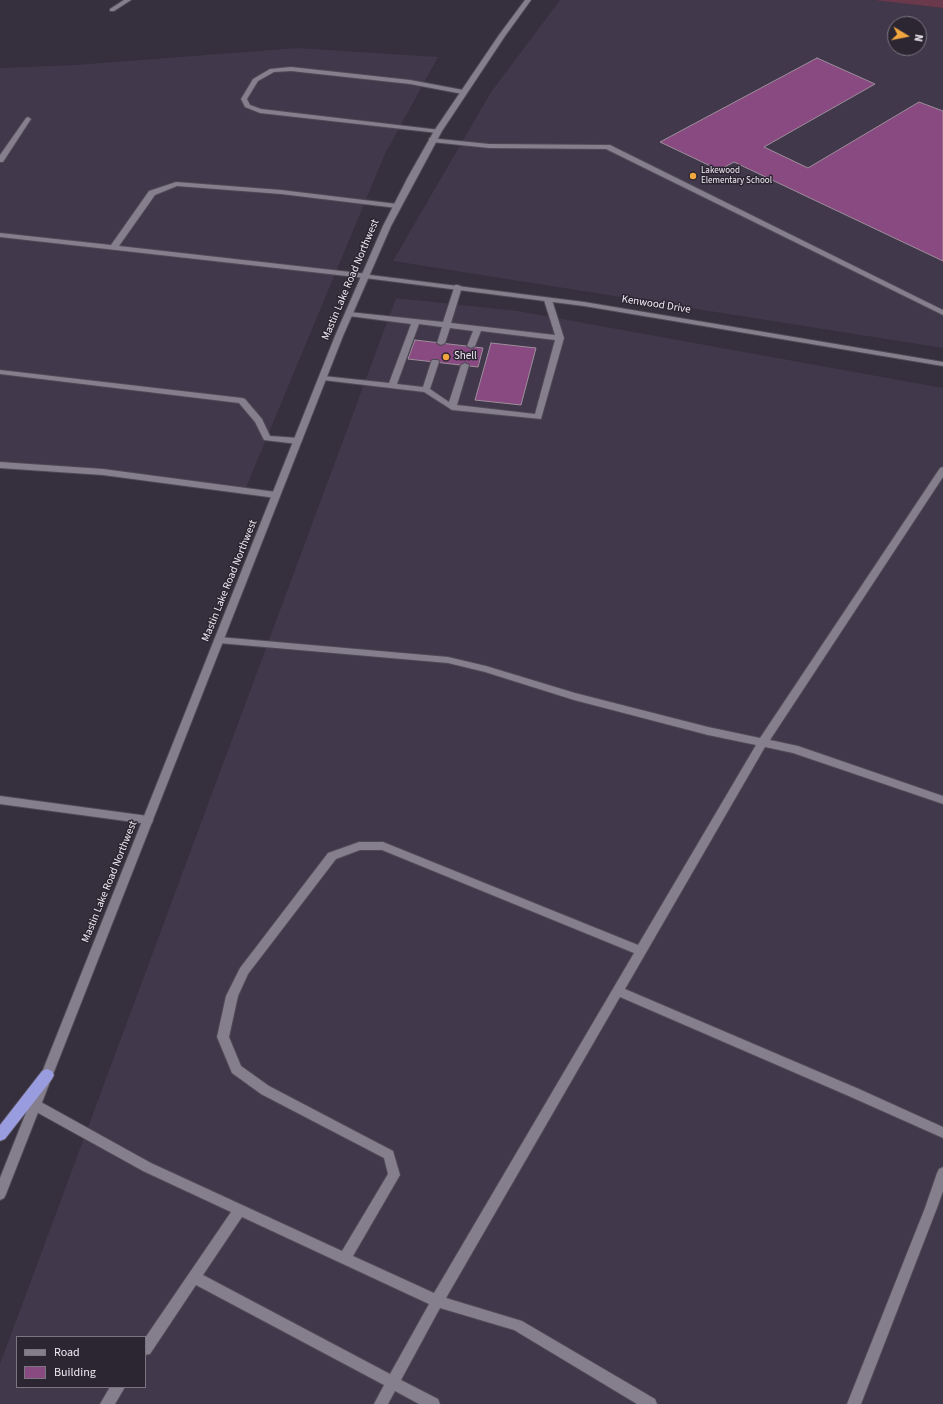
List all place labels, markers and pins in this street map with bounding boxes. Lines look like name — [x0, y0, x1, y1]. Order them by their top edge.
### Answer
place label: Lakewood Elementary School — [701, 166, 772, 187]
marker: Lakewood Elementary School — [688, 171, 698, 181]
place label: Shell — [454, 350, 477, 364]
marker: Shell — [441, 352, 451, 362]

